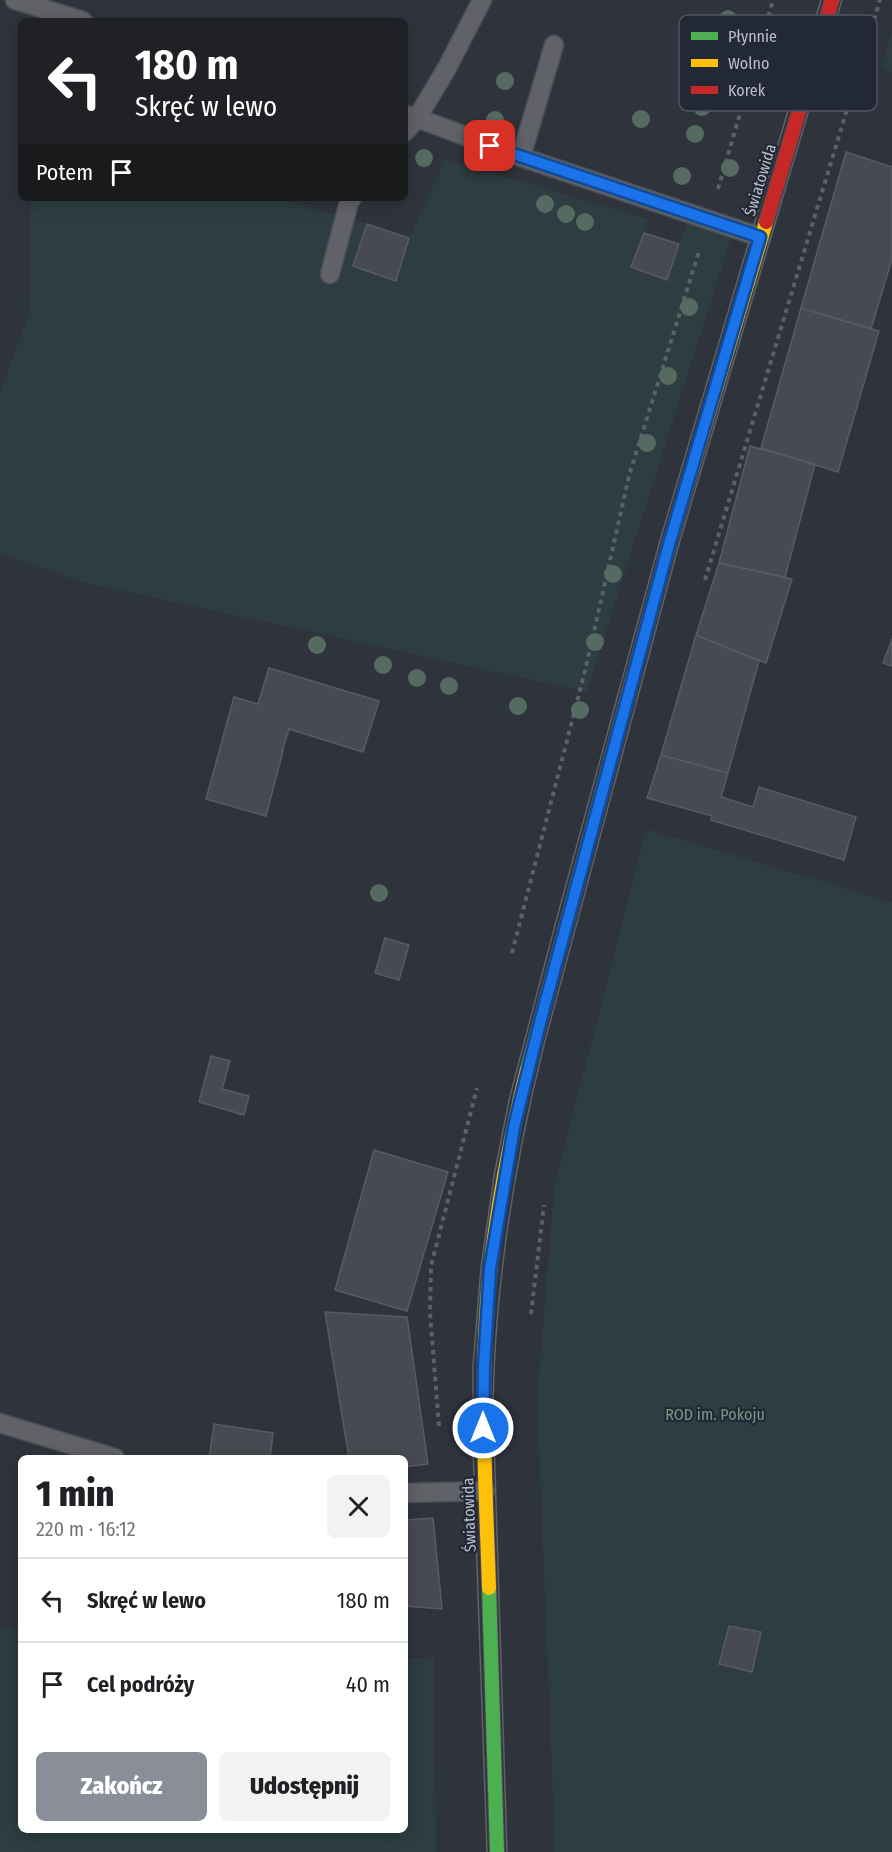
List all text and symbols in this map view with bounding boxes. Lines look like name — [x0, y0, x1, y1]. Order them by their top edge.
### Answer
legend — [679, 15, 877, 111]
text: Płynnie — [728, 27, 777, 46]
text: 180 m — [135, 40, 239, 90]
icon: left — [36, 42, 114, 120]
text: Wolno — [728, 54, 769, 73]
text: Korek — [728, 81, 766, 100]
text: Skręć w lewo — [135, 91, 277, 123]
pin — [464, 120, 515, 171]
icon: arrive — [473, 129, 506, 162]
street label: Światowida — [740, 141, 780, 218]
icon: arrive — [105, 156, 138, 189]
text: Potem — [36, 159, 93, 186]
position arrow — [451, 1396, 515, 1460]
park label: ROD im. Pokoju — [665, 1405, 765, 1424]
text: 1 min — [36, 1472, 114, 1516]
button: close — [327, 1475, 390, 1538]
street label: Światowida — [458, 1477, 480, 1553]
text: 220 m · 16:12 — [36, 1517, 136, 1541]
icon: left — [36, 1584, 69, 1617]
text: Skręć w lewo — [87, 1587, 206, 1614]
text: 180 m — [337, 1587, 390, 1614]
icon: arrive — [36, 1668, 69, 1701]
text: Cel podróży — [87, 1671, 194, 1698]
text: 40 m — [346, 1671, 390, 1698]
button: Zakończ — [36, 1752, 207, 1821]
button: Udostępnij — [219, 1752, 390, 1821]

